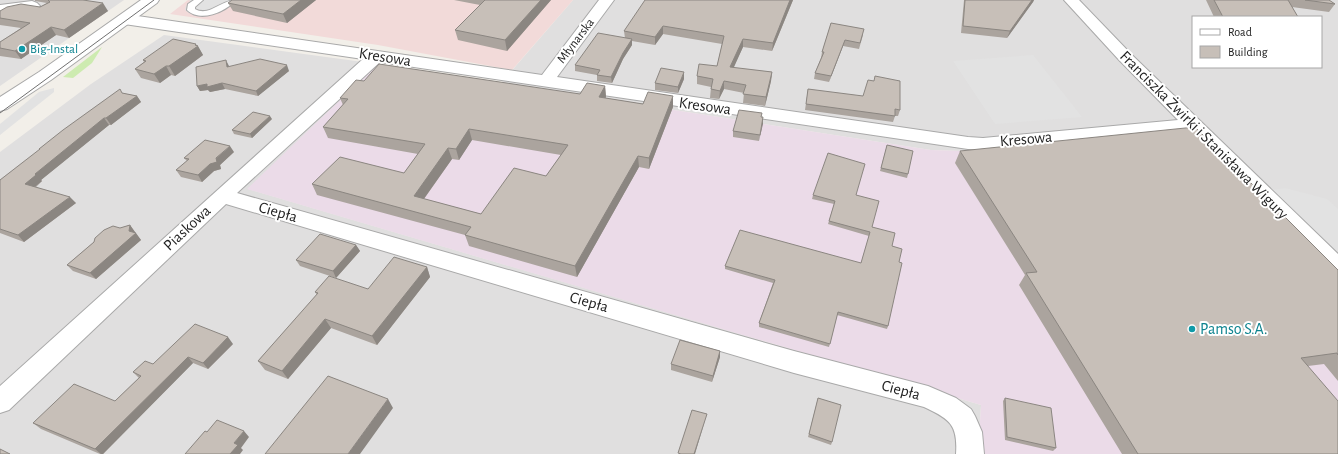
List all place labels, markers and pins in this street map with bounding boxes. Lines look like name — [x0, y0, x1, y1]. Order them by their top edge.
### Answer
place label: Big-Instal — [30, 43, 78, 56]
marker: Big-Instal — [17, 44, 27, 54]
place label: Pamso S.A. — [1200, 321, 1268, 337]
marker: Pamso S.A. — [1187, 324, 1197, 334]

